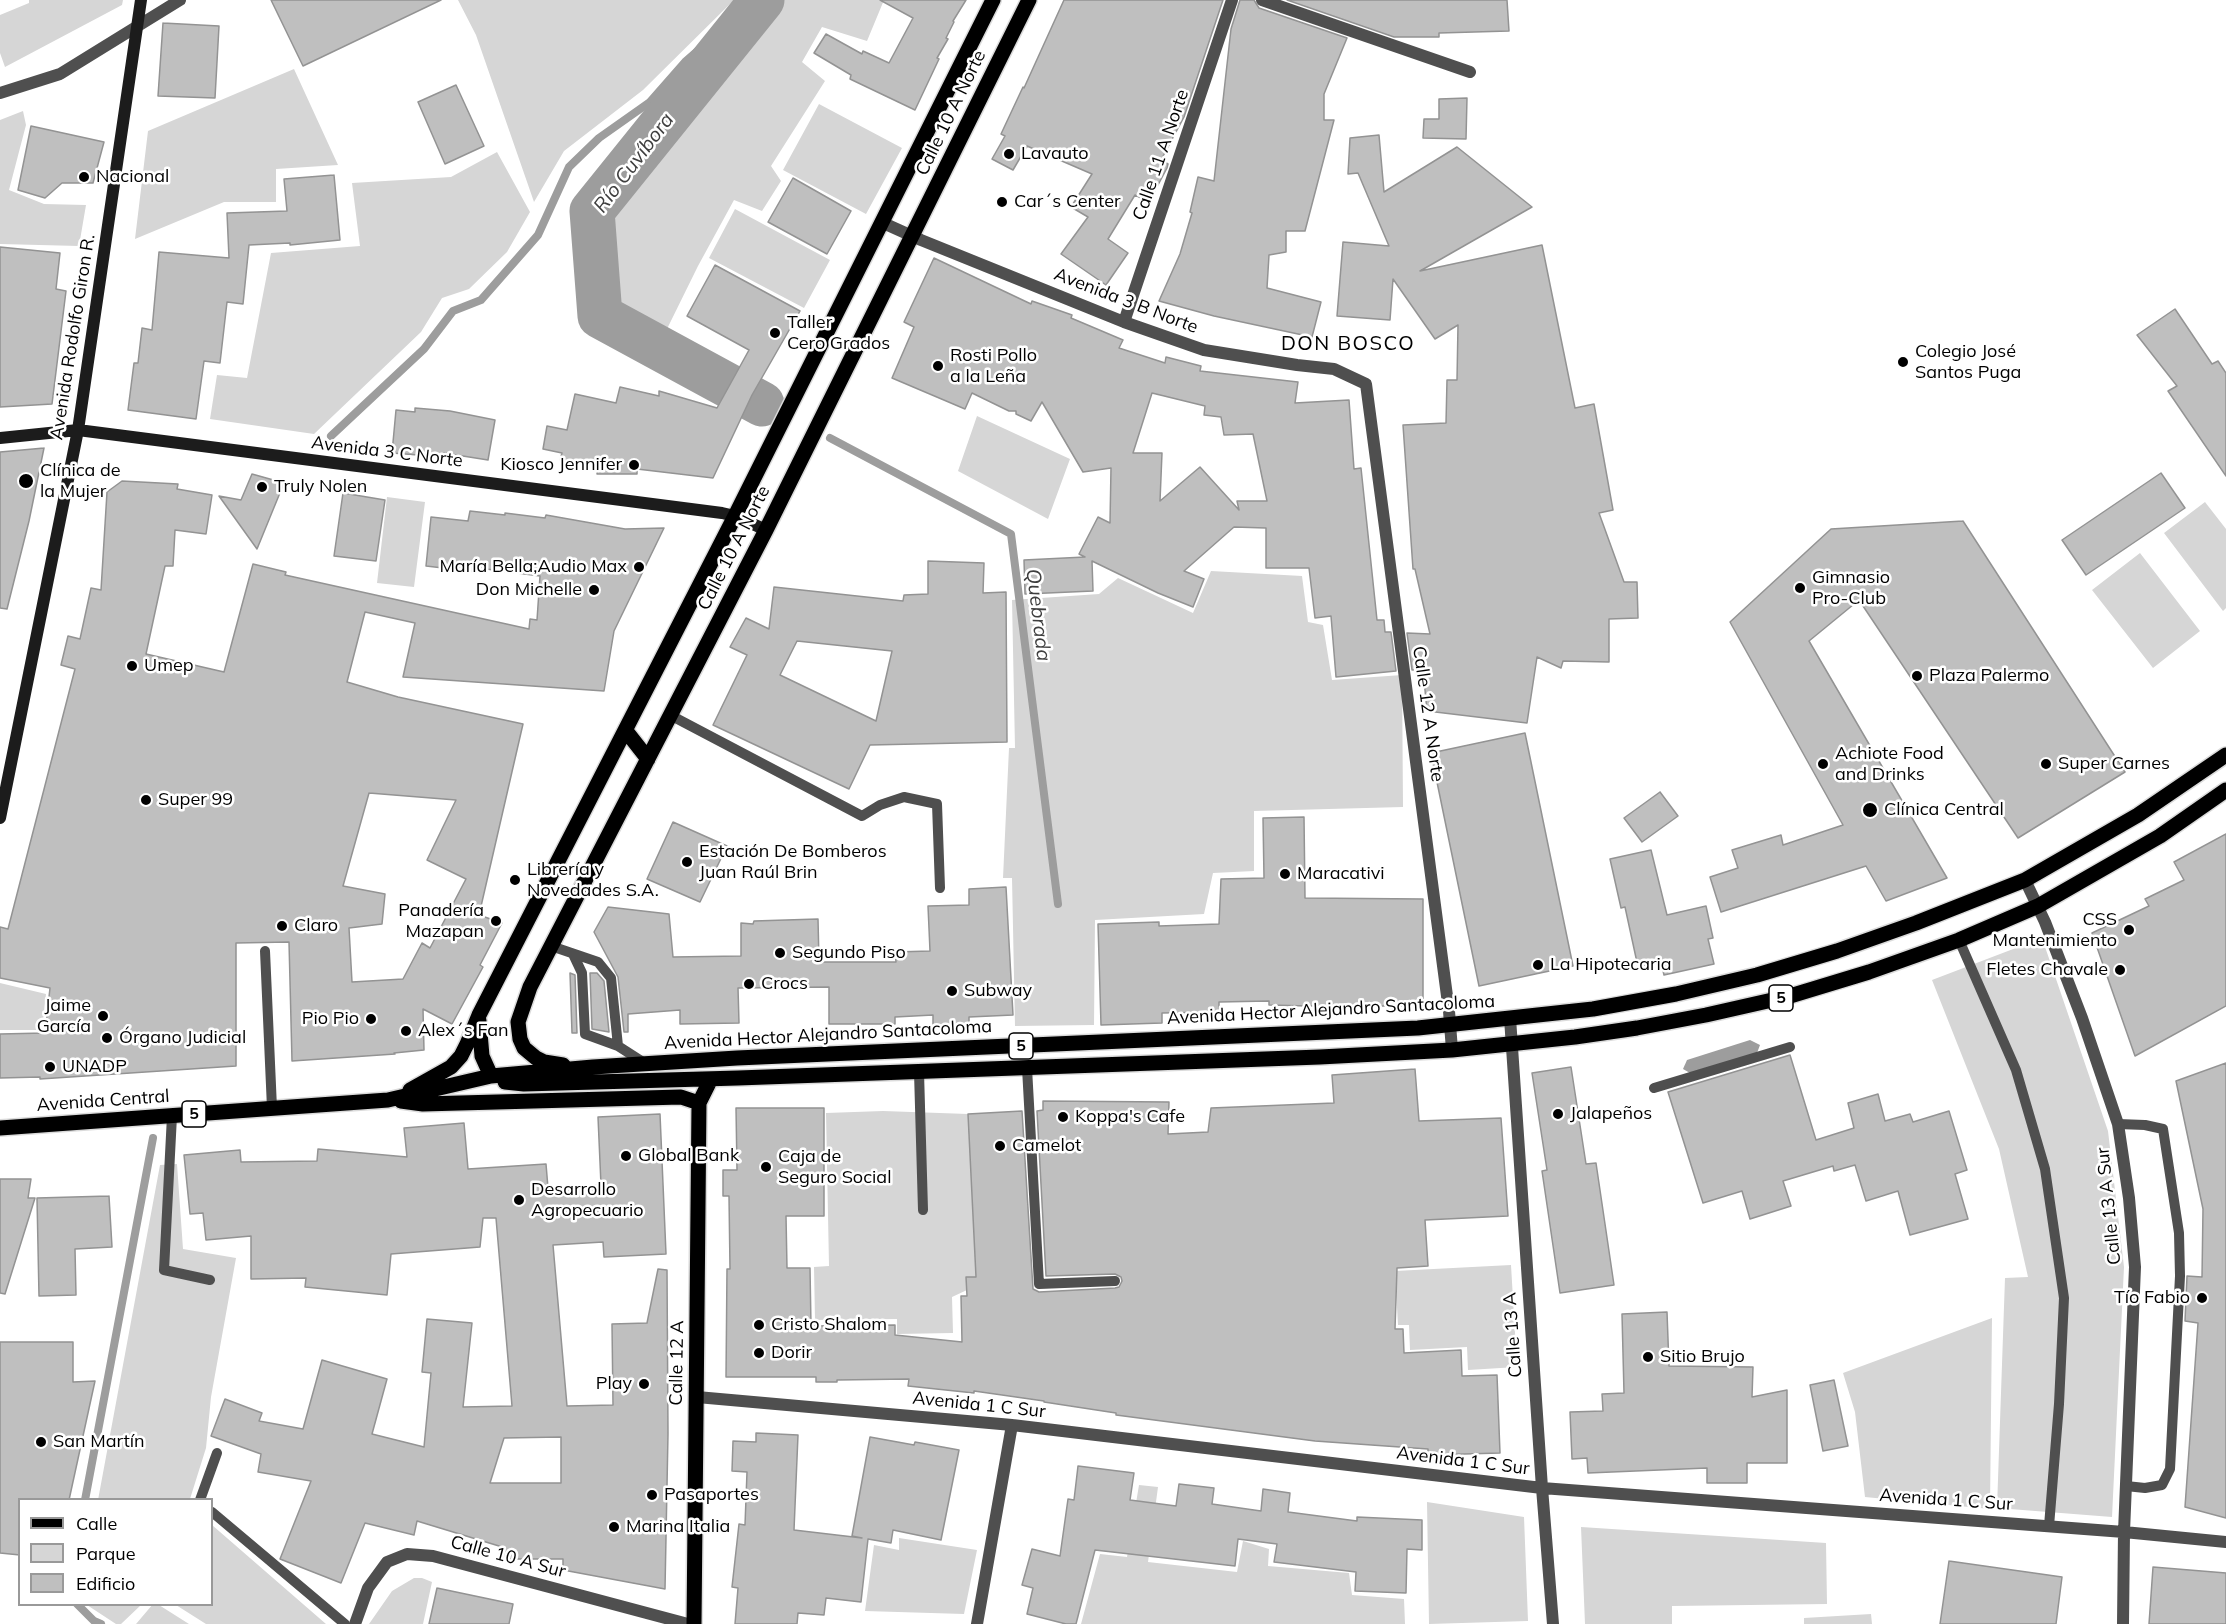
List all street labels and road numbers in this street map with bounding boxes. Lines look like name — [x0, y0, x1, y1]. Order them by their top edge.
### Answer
street label: Calle 10 A Norte — [911, 47, 991, 179]
street label: Calle 11 A Norte — [1129, 87, 1193, 223]
street label: Avenida Rodolfo Giron R. — [46, 233, 100, 441]
street label: Avenida 3 B Norte — [1051, 264, 1201, 338]
street label: Avenida 3 C Norte — [310, 432, 464, 472]
street label: Calle 10 A Norte — [693, 482, 775, 614]
street label: Calle 12 A Norte — [1408, 645, 1448, 783]
road number: 5 — [1769, 985, 1793, 1011]
street label: Avenida Hector Alejandro Santacoloma — [1167, 991, 1495, 1029]
street label: Avenida Hector Alejandro Santacoloma — [664, 1016, 992, 1054]
road number: 5 — [1009, 1033, 1033, 1059]
street label: Avenida Central — [36, 1086, 170, 1116]
road number: 5 — [182, 1101, 206, 1127]
street label: Calle 13 A Sur — [2092, 1146, 2126, 1266]
street label: Calle 13 A — [1499, 1292, 1527, 1378]
street label: Calle 12 A — [665, 1320, 689, 1406]
street label: Avenida 1 C Sur — [911, 1387, 1047, 1423]
street label: Avenida 1 C Sur — [1395, 1442, 1531, 1480]
street label: Avenida 1 C Sur — [1879, 1485, 2013, 1515]
street label: Calle 10 A Sur — [448, 1531, 568, 1583]

